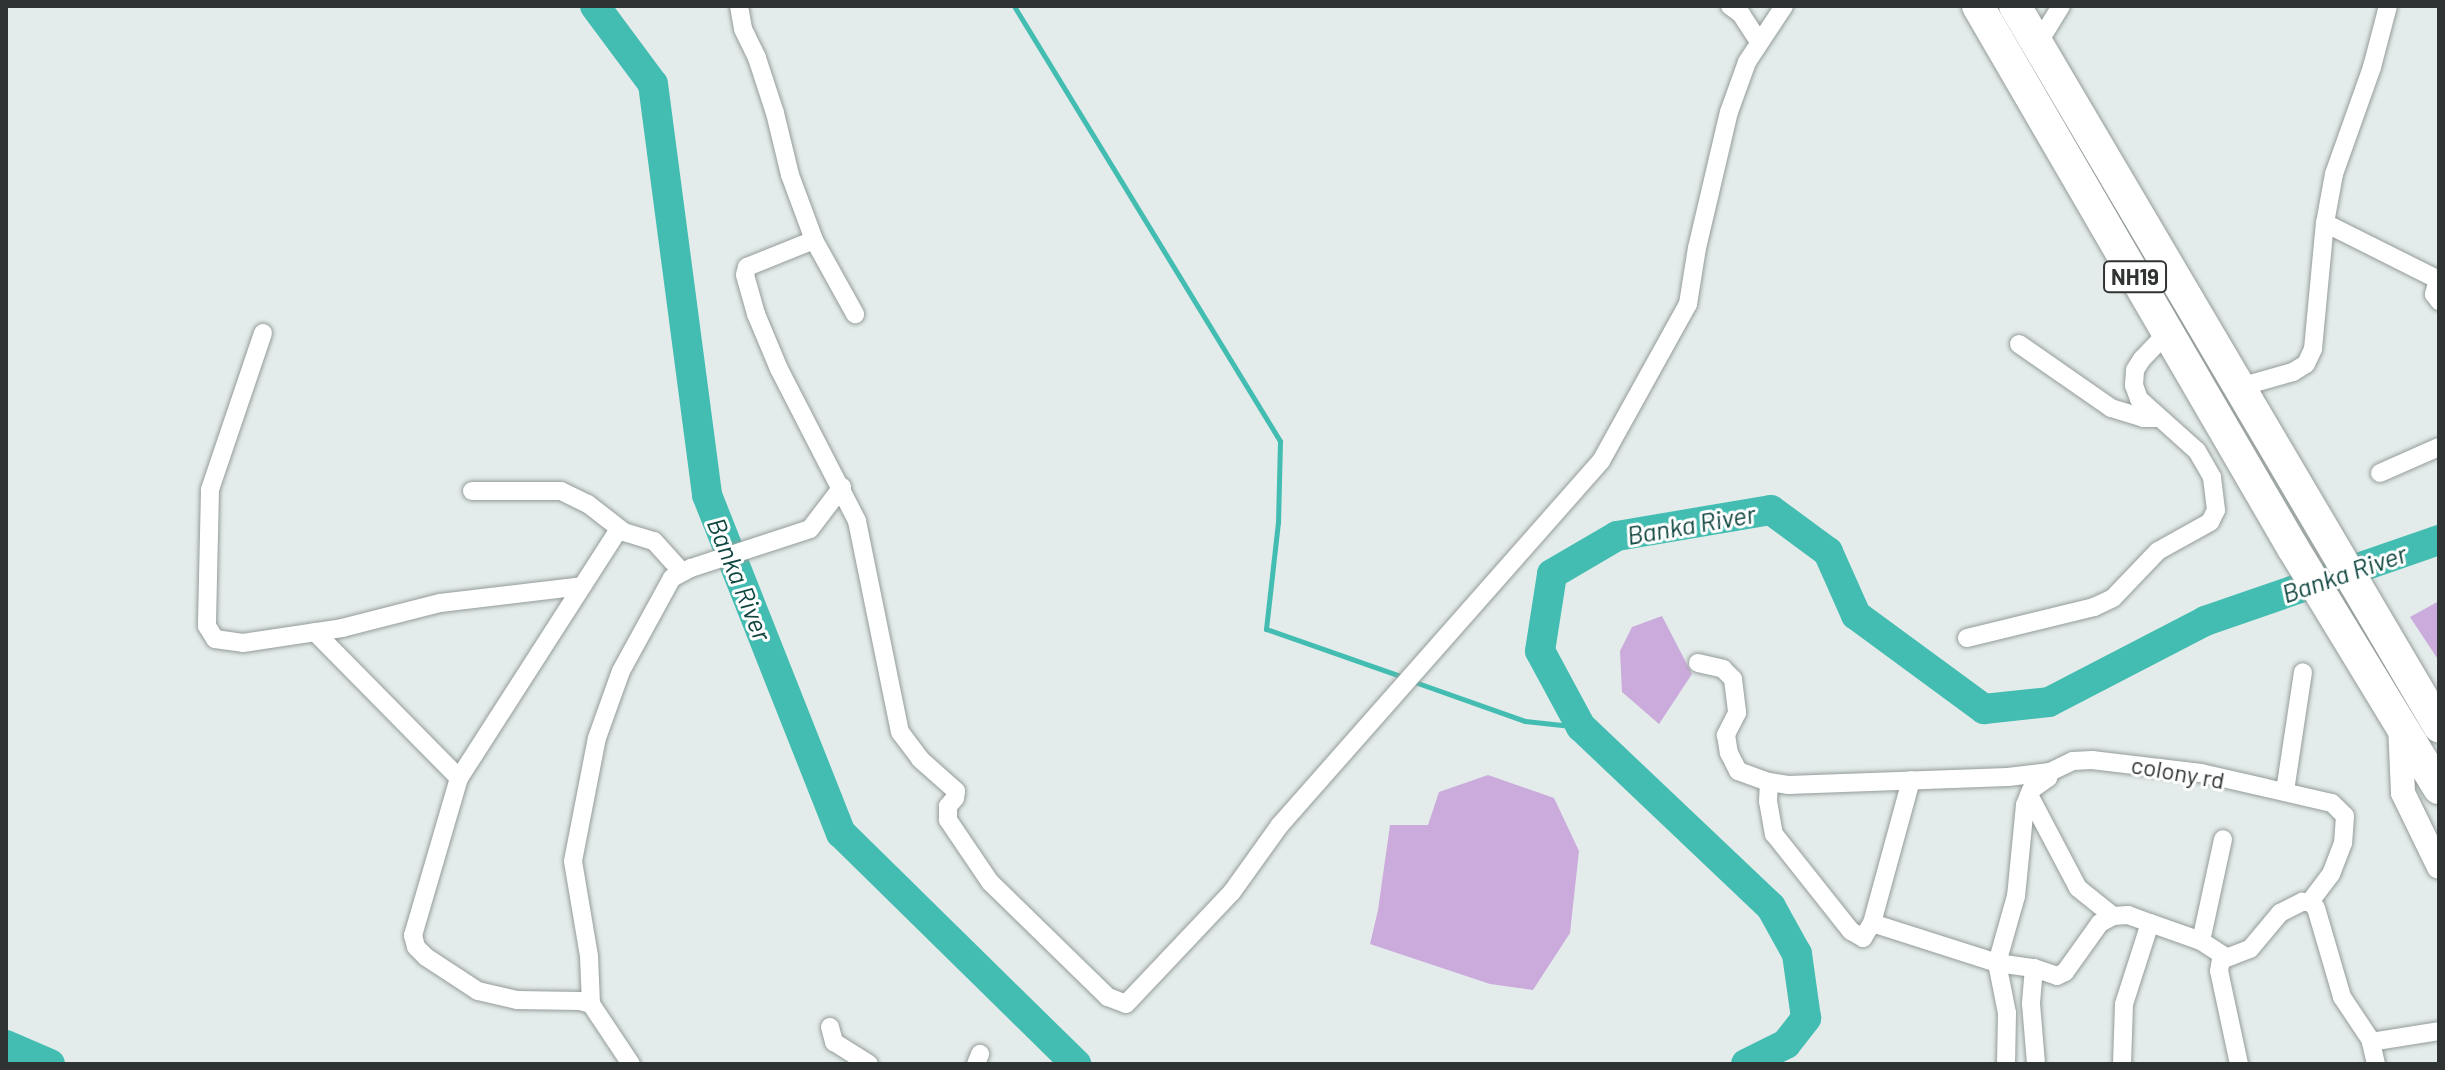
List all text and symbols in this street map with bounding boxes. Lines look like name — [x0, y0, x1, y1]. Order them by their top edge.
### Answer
road number: NH19 — [2103, 259, 2167, 295]
water label: Banka River — [1624, 497, 1758, 551]
water label: Banka River — [701, 513, 779, 645]
water label: Banka River — [2278, 537, 2410, 609]
street label: colony rd — [2129, 750, 2227, 794]

